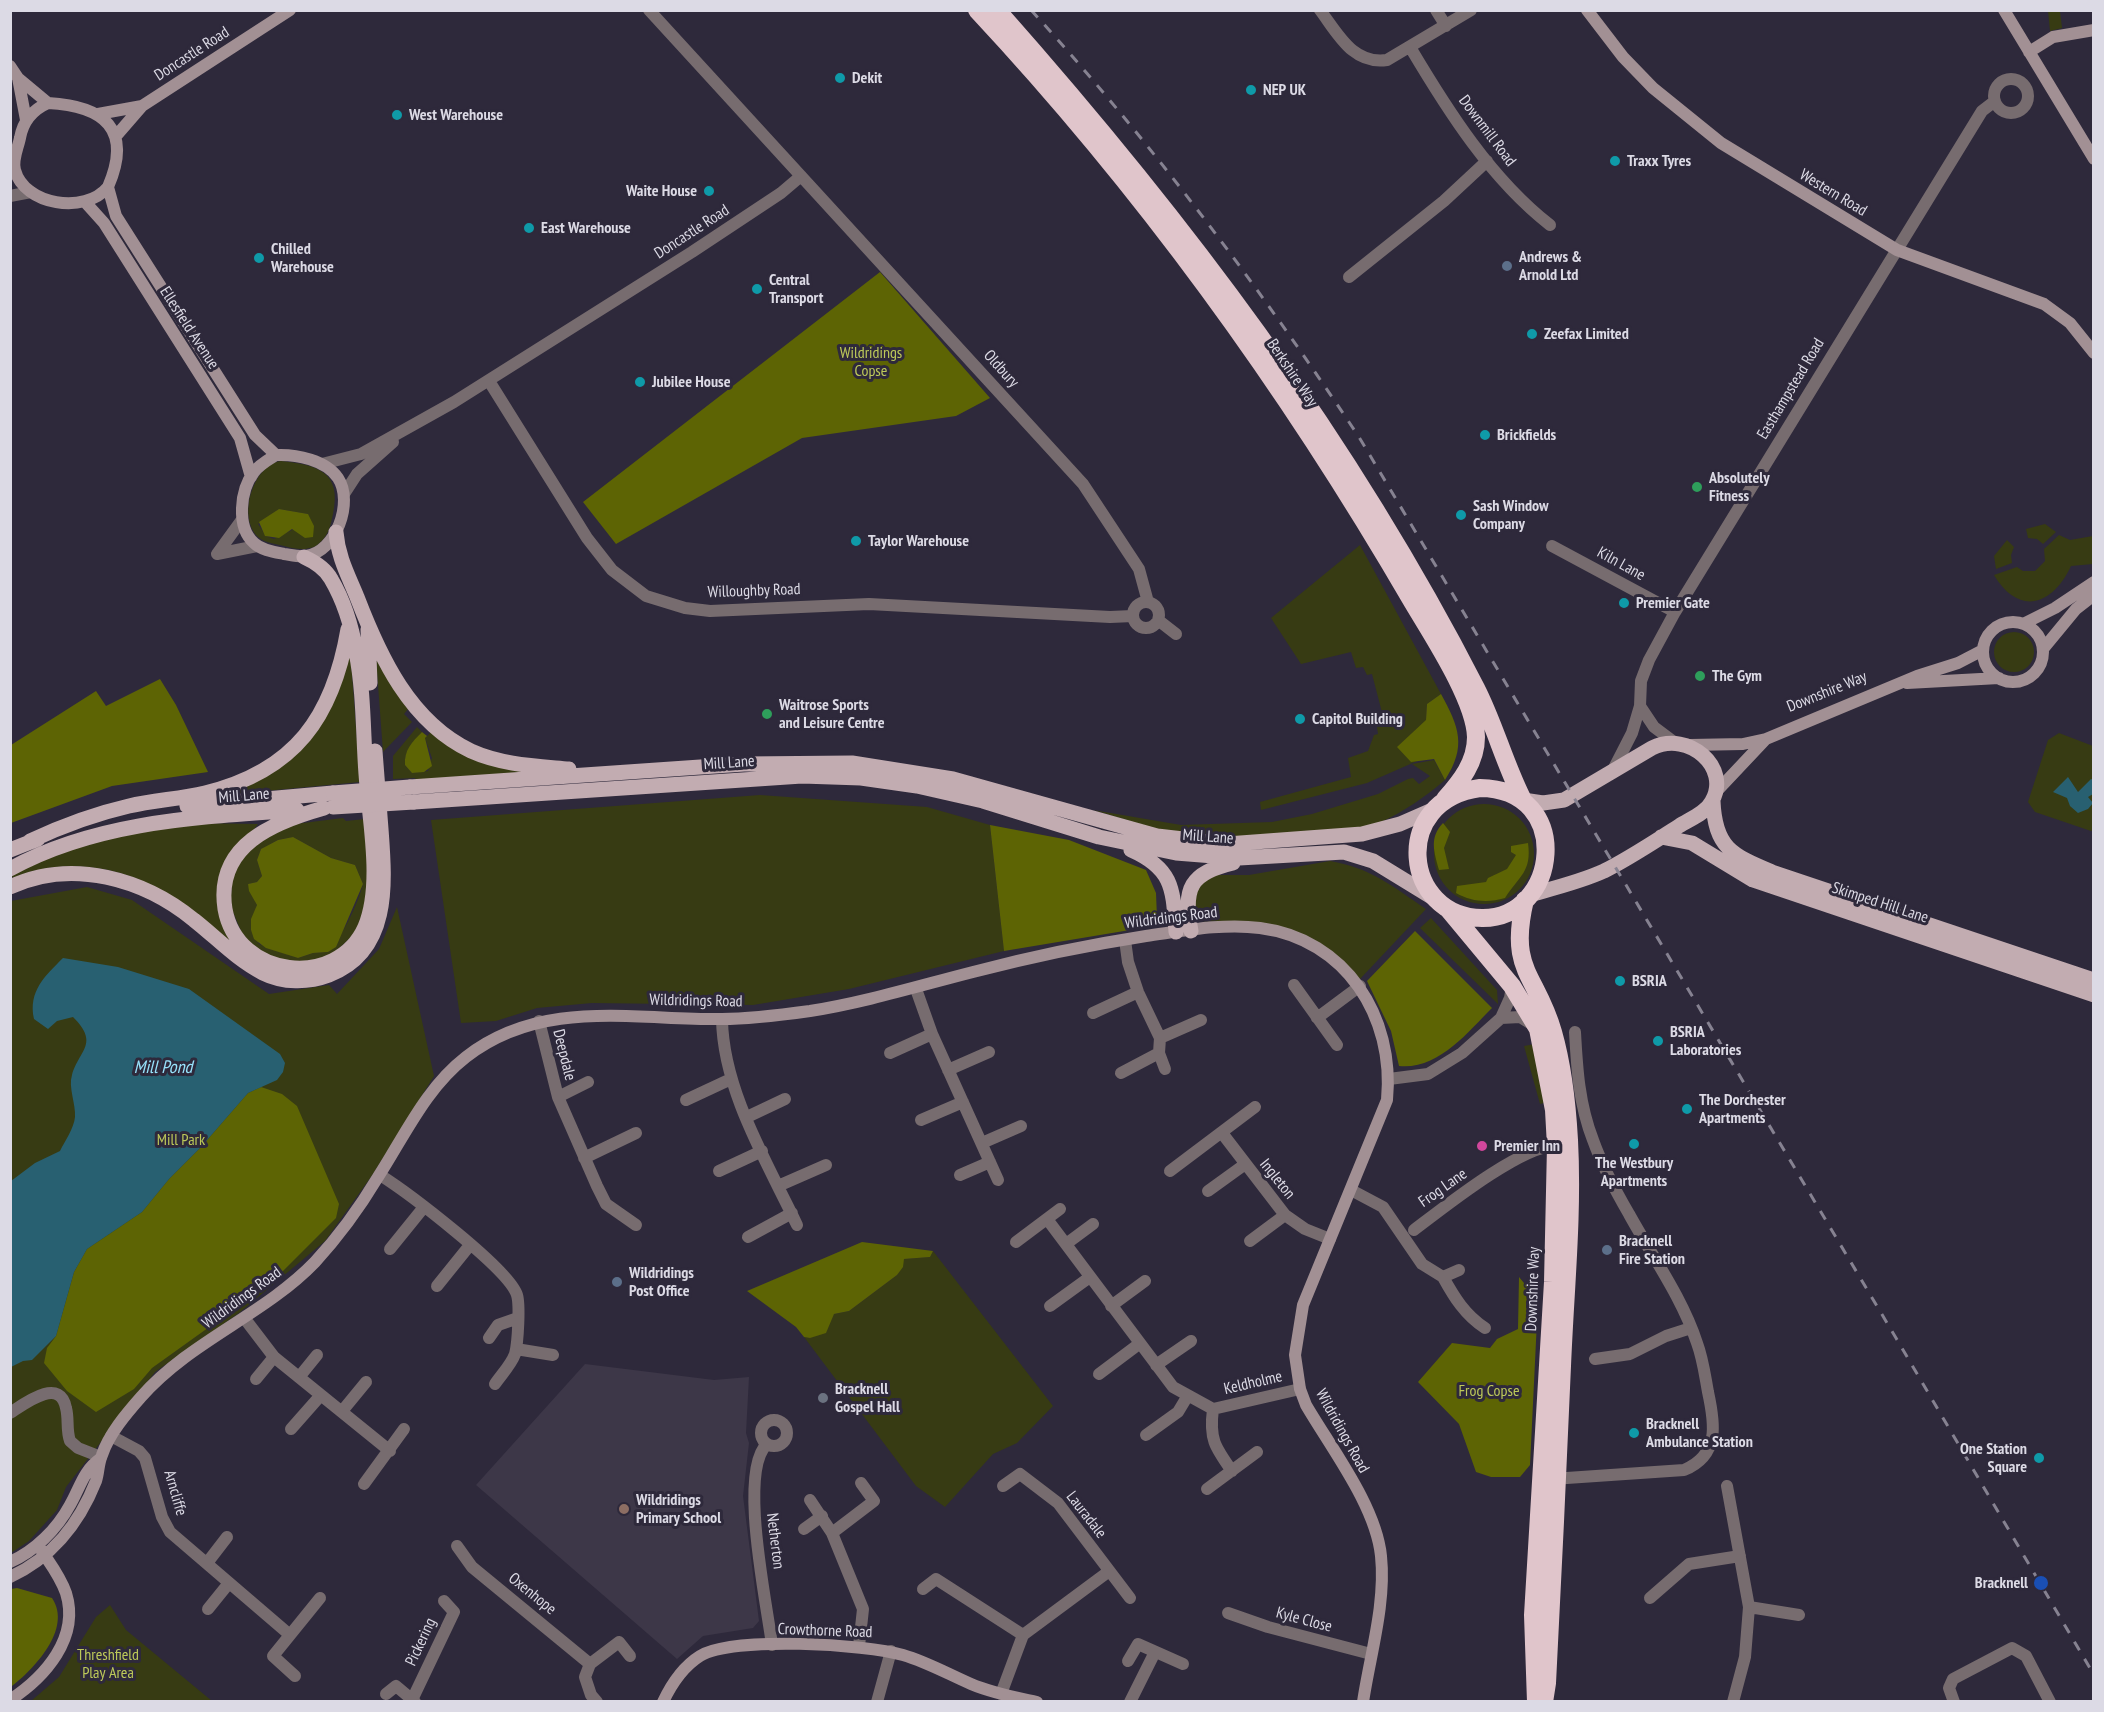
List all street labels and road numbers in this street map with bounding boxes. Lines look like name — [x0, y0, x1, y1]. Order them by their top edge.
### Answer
street label: Doncastle Road — [151, 23, 233, 85]
street label: Downmill Road — [1454, 92, 1520, 170]
street label: Western Road — [1796, 165, 1870, 221]
street label: Doncastle Road — [651, 201, 733, 263]
street label: Ellesfield Avenue — [155, 283, 223, 373]
street label: Berkshire Way — [1262, 335, 1322, 411]
street label: Easthampstead Road — [1753, 335, 1829, 443]
street label: Oldbury — [979, 346, 1023, 392]
street label: Kiln Lane — [1594, 543, 1648, 585]
street label: Willoughby Road — [707, 580, 801, 602]
street label: Downshire Way — [1784, 667, 1870, 717]
street label: Mill Lane — [703, 752, 755, 774]
street label: Mill Lane — [218, 784, 270, 808]
street label: Mill Lane — [1182, 826, 1234, 848]
street label: Skimped Hill Lane — [1829, 878, 1931, 928]
street label: Wildridings Road — [1124, 903, 1218, 933]
street label: Wildridings Road — [649, 991, 743, 1011]
street label: Deepdale — [548, 1027, 580, 1083]
street label: Ingleton — [1255, 1155, 1299, 1203]
street label: Frog Lane — [1415, 1164, 1471, 1212]
street label: Downshire Way — [1522, 1246, 1544, 1332]
street label: Wildridings Road — [199, 1263, 285, 1333]
street label: Keldholme — [1222, 1367, 1284, 1399]
street label: Wildridings Road — [1311, 1386, 1373, 1476]
street label: Arncliffe — [159, 1468, 191, 1518]
street label: Lauradale — [1062, 1488, 1110, 1542]
street label: Netherton — [762, 1512, 788, 1570]
street label: Oxenhope — [504, 1569, 560, 1619]
street label: Kyle Close — [1274, 1603, 1334, 1637]
street label: Pickering — [402, 1615, 440, 1669]
street label: Crowthorne Road — [777, 1620, 873, 1642]

